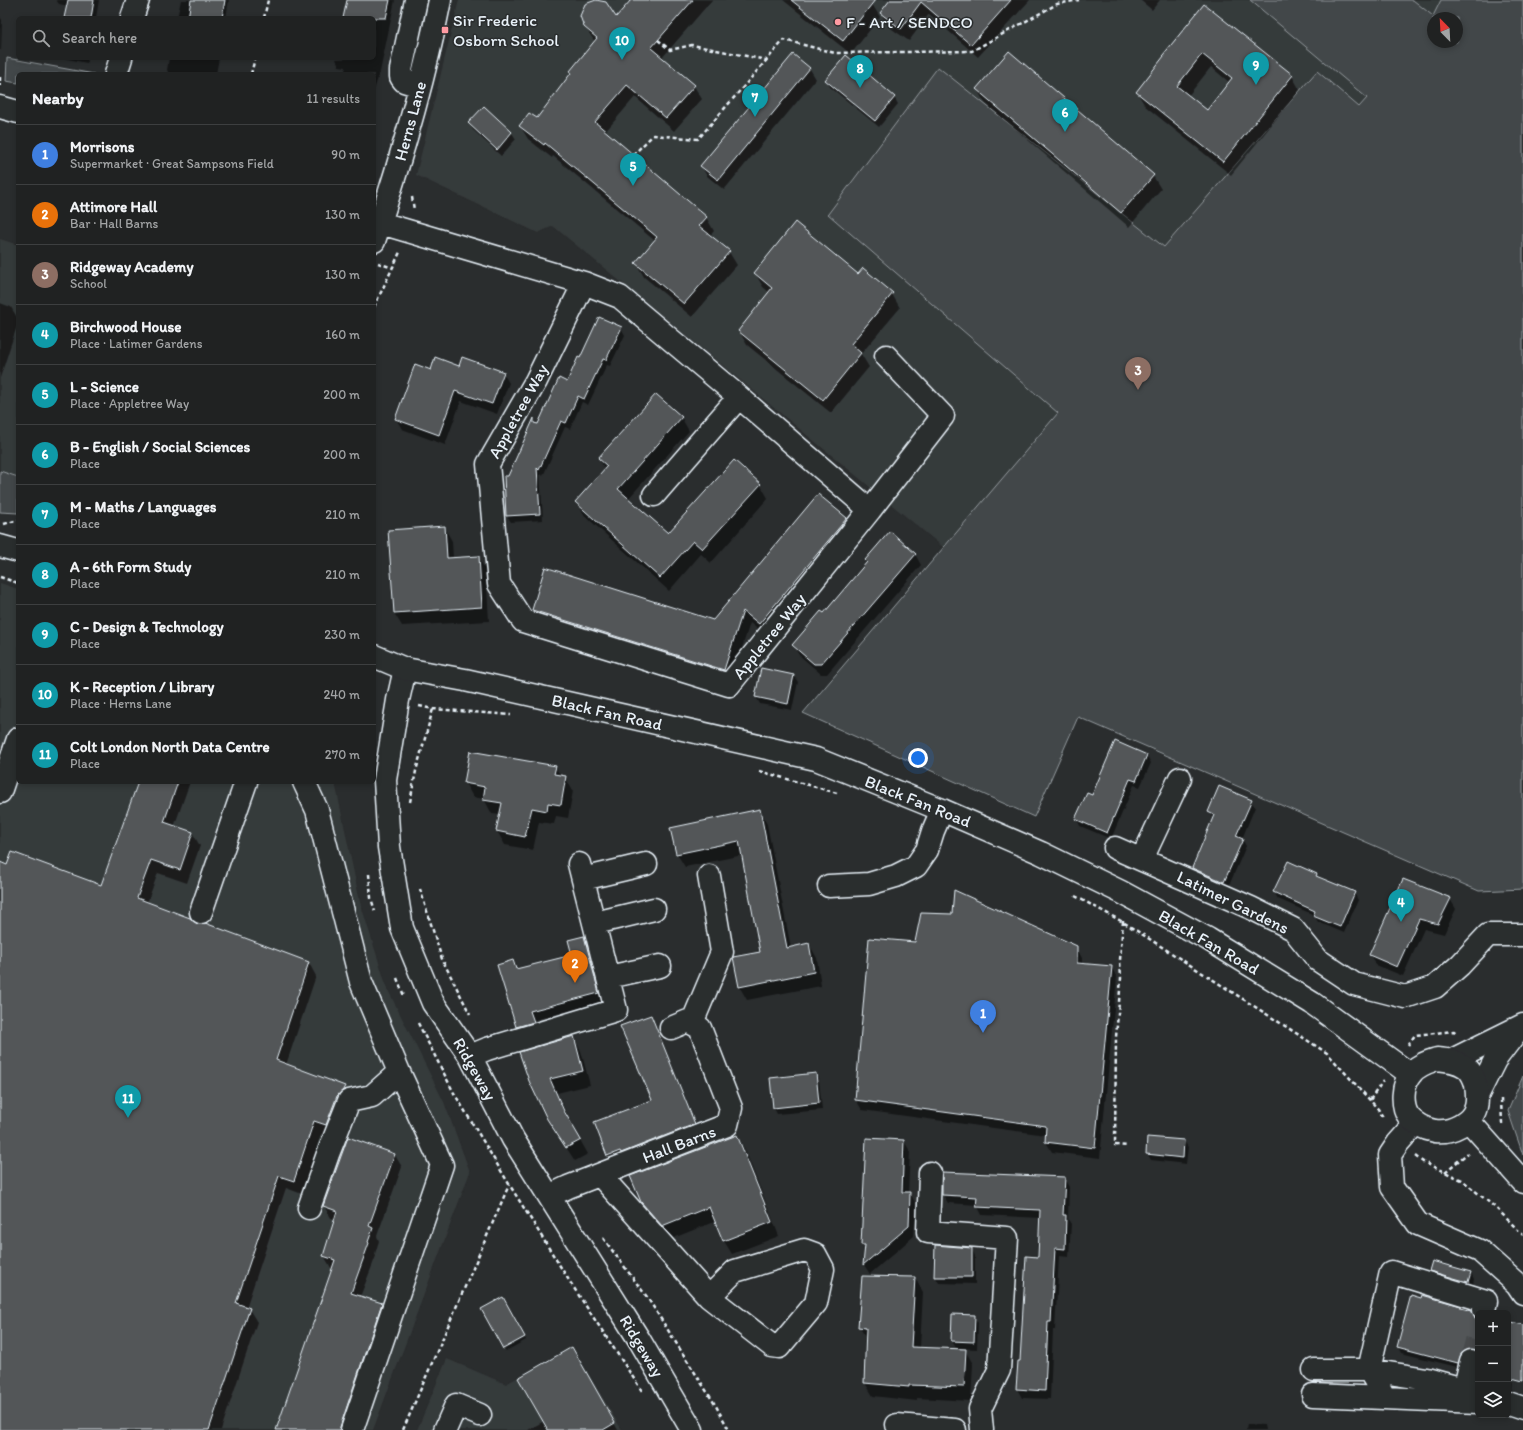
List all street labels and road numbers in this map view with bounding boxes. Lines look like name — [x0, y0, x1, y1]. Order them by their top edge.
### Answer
street label: Herns Lane — [390, 79, 430, 163]
street label: Appletree Way — [484, 360, 552, 462]
street label: Appletree Way — [728, 589, 810, 683]
street label: Black Fan Road — [550, 690, 664, 734]
street label: Black Fan Road — [862, 771, 974, 831]
street label: Latimer Gardens — [1174, 866, 1292, 938]
street label: Black Fan Road — [1155, 905, 1263, 979]
street label: Ridgeway — [449, 1034, 501, 1104]
street label: Hall Barns — [639, 1121, 719, 1167]
street label: Ridgeway — [616, 1311, 668, 1381]

